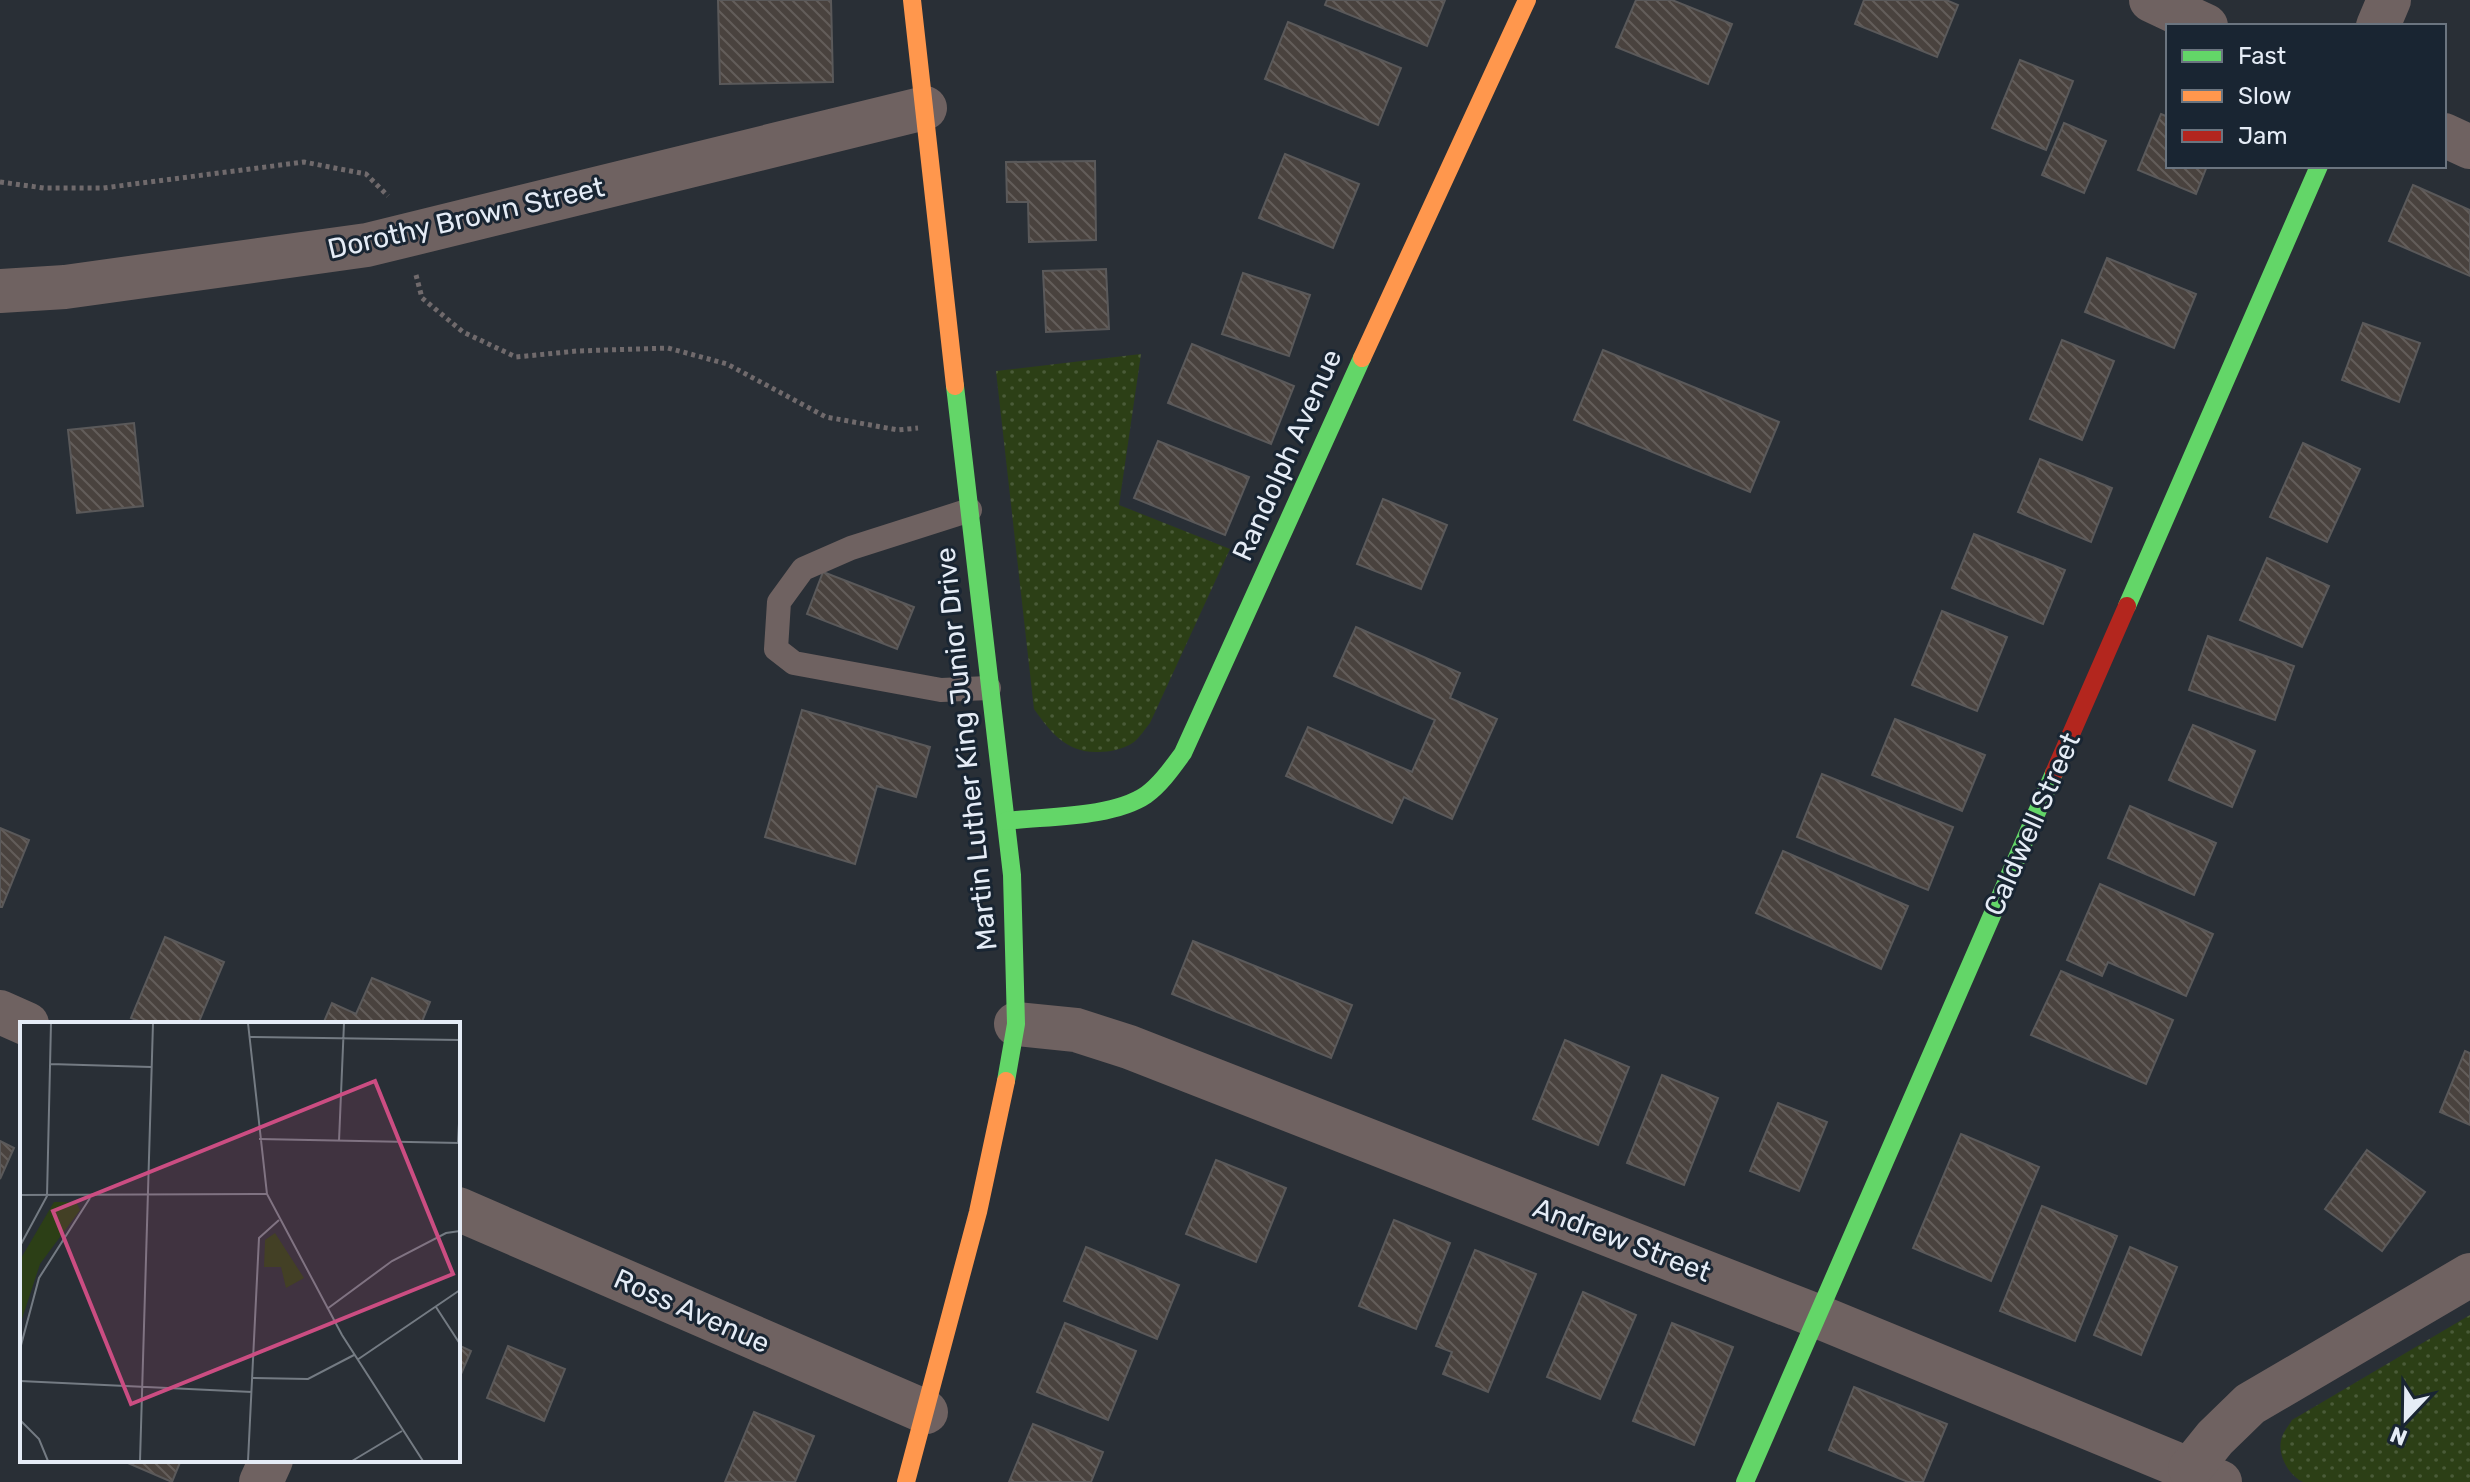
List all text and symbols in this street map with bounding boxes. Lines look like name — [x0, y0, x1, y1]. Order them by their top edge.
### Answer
legend — [2166, 24, 2446, 168]
text: Fast — [2238, 42, 2286, 70]
text: Slow — [2238, 82, 2291, 110]
text: Jam — [2238, 122, 2288, 150]
street label: Dorothy Brown Street — [325, 170, 608, 266]
street label: Randolph Avenue — [1226, 344, 1348, 566]
street label: Martin Luther King Junior Drive — [928, 546, 1004, 952]
street label: Caldwell Street — [1977, 727, 2087, 921]
inset map — [20, 1022, 460, 1462]
street label: Andrew Street — [1528, 1191, 1716, 1289]
street label: Ross Avenue — [609, 1262, 775, 1360]
north arrow — [2366, 1378, 2446, 1458]
text: N — [2386, 1421, 2411, 1452]

